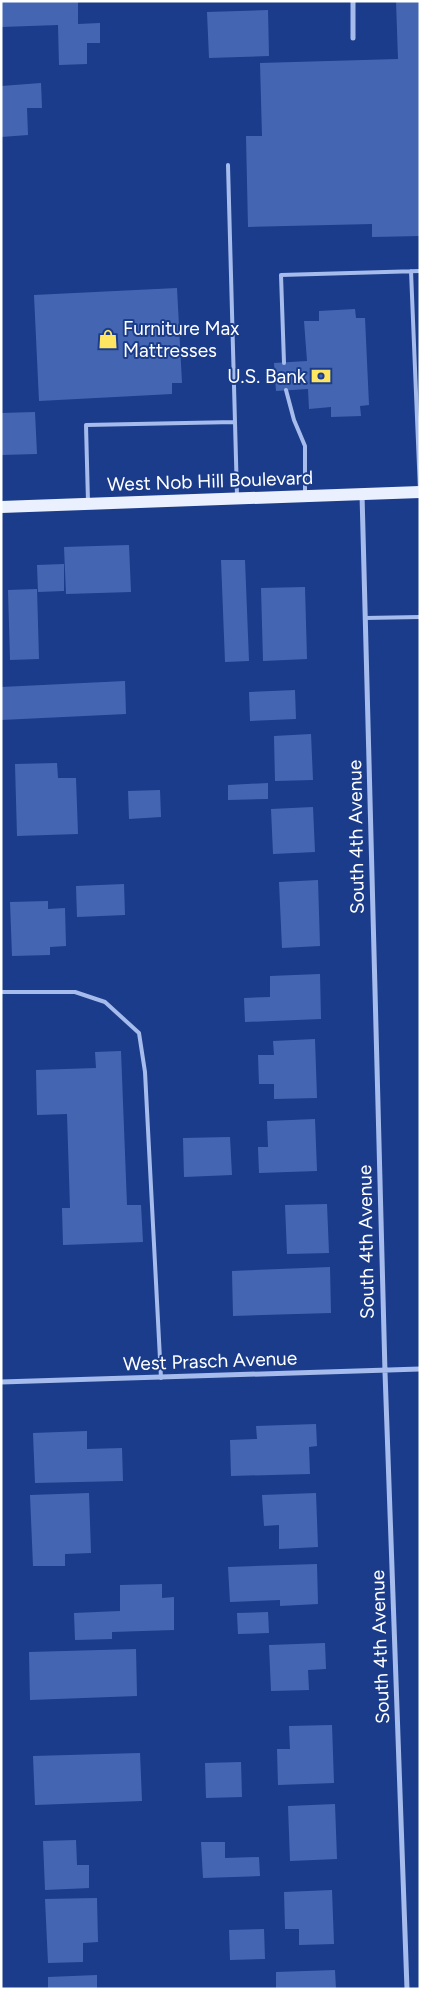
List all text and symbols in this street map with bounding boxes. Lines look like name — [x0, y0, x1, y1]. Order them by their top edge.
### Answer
place label: Furniture Max Mattresses — [123, 317, 239, 362]
shop icon: Furniture Max Mattresses — [97, 328, 119, 350]
place label: U.S. Bank — [227, 365, 307, 388]
bank icon: U.S. Bank — [310, 365, 332, 387]
street label: West Nob Hill Boulevard — [107, 466, 313, 496]
street label: South 4th Avenue — [343, 760, 369, 914]
street label: South 4th Avenue — [353, 1165, 379, 1319]
street label: West Prasch Avenue — [123, 1346, 297, 1376]
street label: South 4th Avenue — [366, 1569, 394, 1725]

